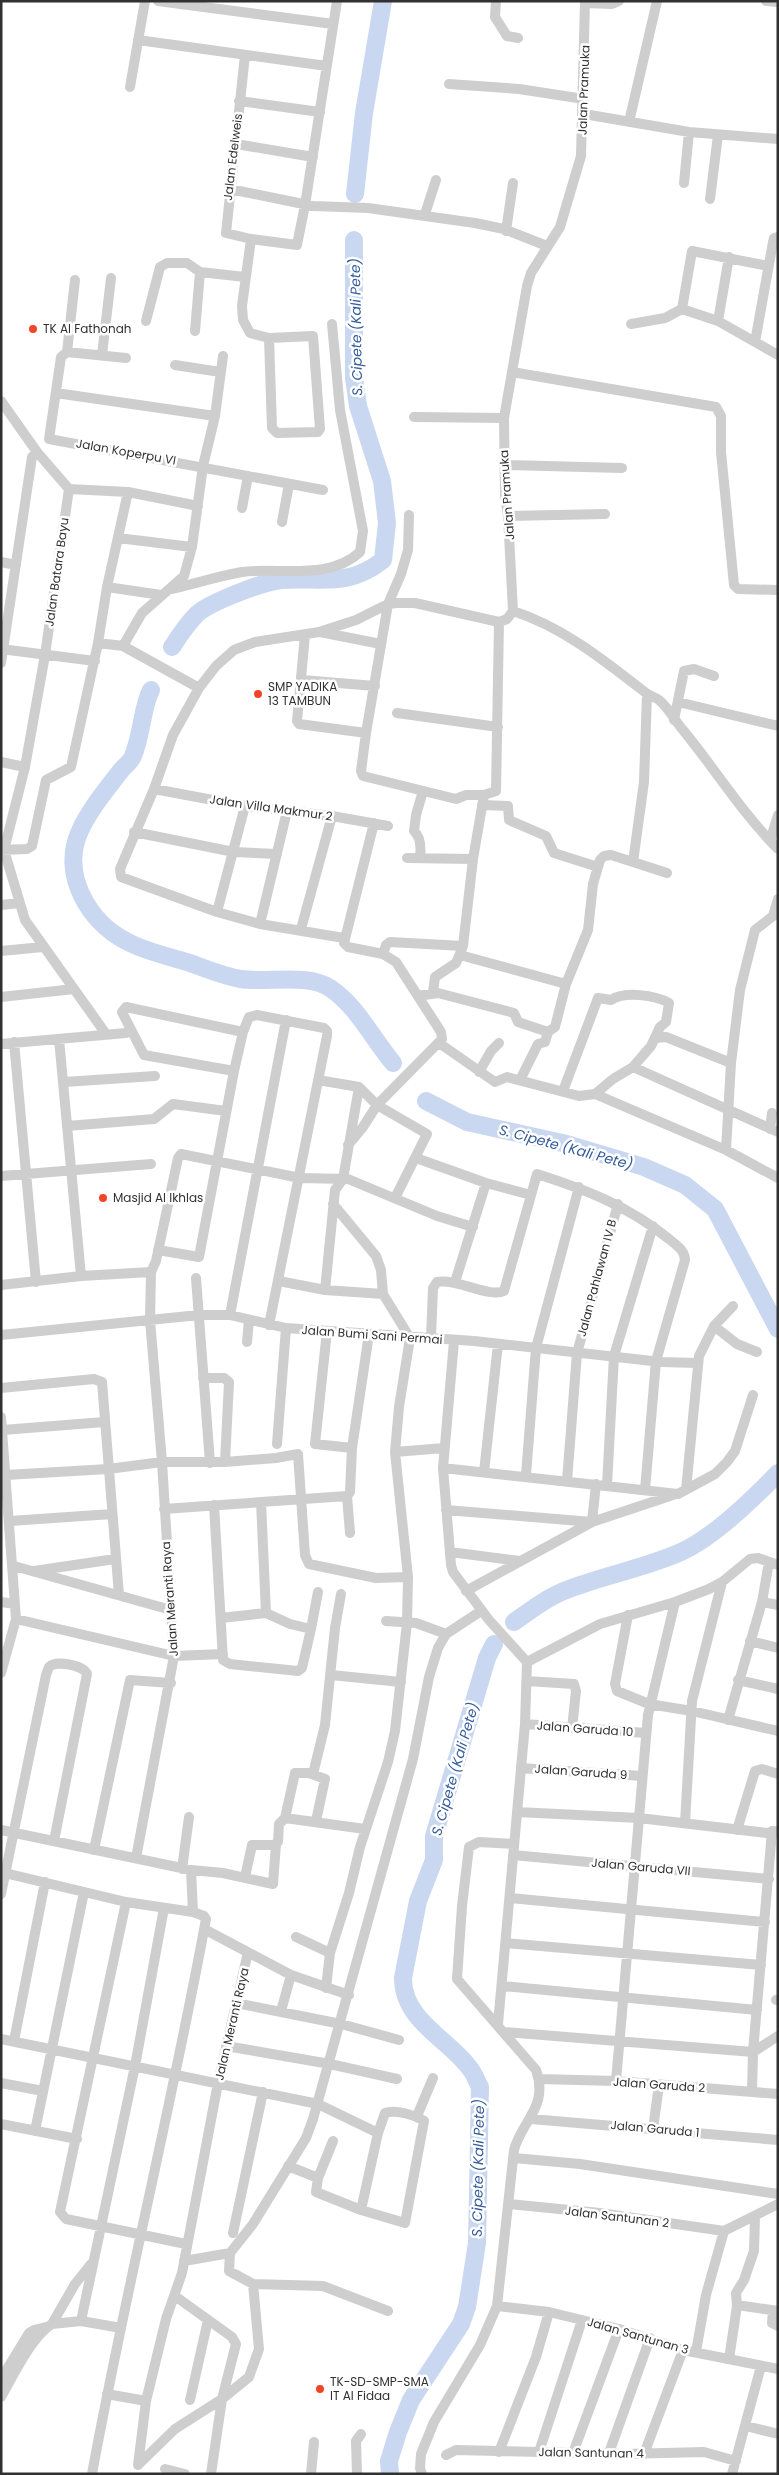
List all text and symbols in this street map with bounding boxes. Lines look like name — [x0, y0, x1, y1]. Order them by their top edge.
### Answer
street label: Jalan Pramuka — [573, 45, 594, 135]
street label: Jalan Edelweis — [219, 112, 246, 201]
water label: S. Cipete (Kali Pete) — [345, 258, 367, 396]
place label: TK Al Fathonah — [43, 320, 132, 337]
marker: TK Al Fathonah — [27, 323, 39, 335]
street label: Jalan Koperpu VI — [75, 434, 178, 469]
street label: Jalan Pramuka — [495, 449, 518, 541]
street label: Jalan Batara Bayu — [40, 516, 73, 628]
place label: SMP YADIKA 13 TAMBUN — [268, 678, 337, 709]
marker: SMP YADIKA 13 TAMBUN — [252, 688, 264, 700]
street label: Jalan Villa Makmur 2 — [209, 790, 334, 825]
water label: S. Cipete (Kali Pete) — [497, 1120, 635, 1174]
place label: Masjid Al Ikhlas — [113, 1189, 203, 1206]
marker: Masjid Al Ikhlas — [97, 1192, 109, 1204]
street label: Jalan Pahlawan IV B — [573, 1217, 620, 1338]
street label: Jalan Bumi Sani Permai — [301, 1321, 443, 1348]
street label: Jalan Meranti Raya — [157, 1541, 182, 1657]
water label: S. Cipete (Kali Pete) — [426, 1700, 484, 1838]
street label: Jalan Garuda 10 — [536, 1717, 634, 1740]
street label: Jalan Garuda 9 — [534, 1760, 628, 1783]
street label: Jalan Garuda VII — [591, 1854, 691, 1879]
street label: Jalan Meranti Raya — [210, 1966, 253, 2082]
street label: Jalan Garuda 2 — [612, 2073, 706, 2096]
water label: S. Cipete (Kali Pete) — [467, 2099, 489, 2237]
street label: Jalan Garuda 1 — [610, 2116, 700, 2141]
street label: Jalan Santunan 2 — [564, 2202, 670, 2231]
street label: Jalan Santunan 3 — [585, 2313, 691, 2358]
place label: TK-SD-SMP-SMA IT Al Fidaa — [330, 2373, 429, 2404]
marker: TK-SD-SMP-SMA IT Al Fidaa — [314, 2383, 326, 2395]
street label: Jalan Santunan 4 — [538, 2443, 644, 2462]

